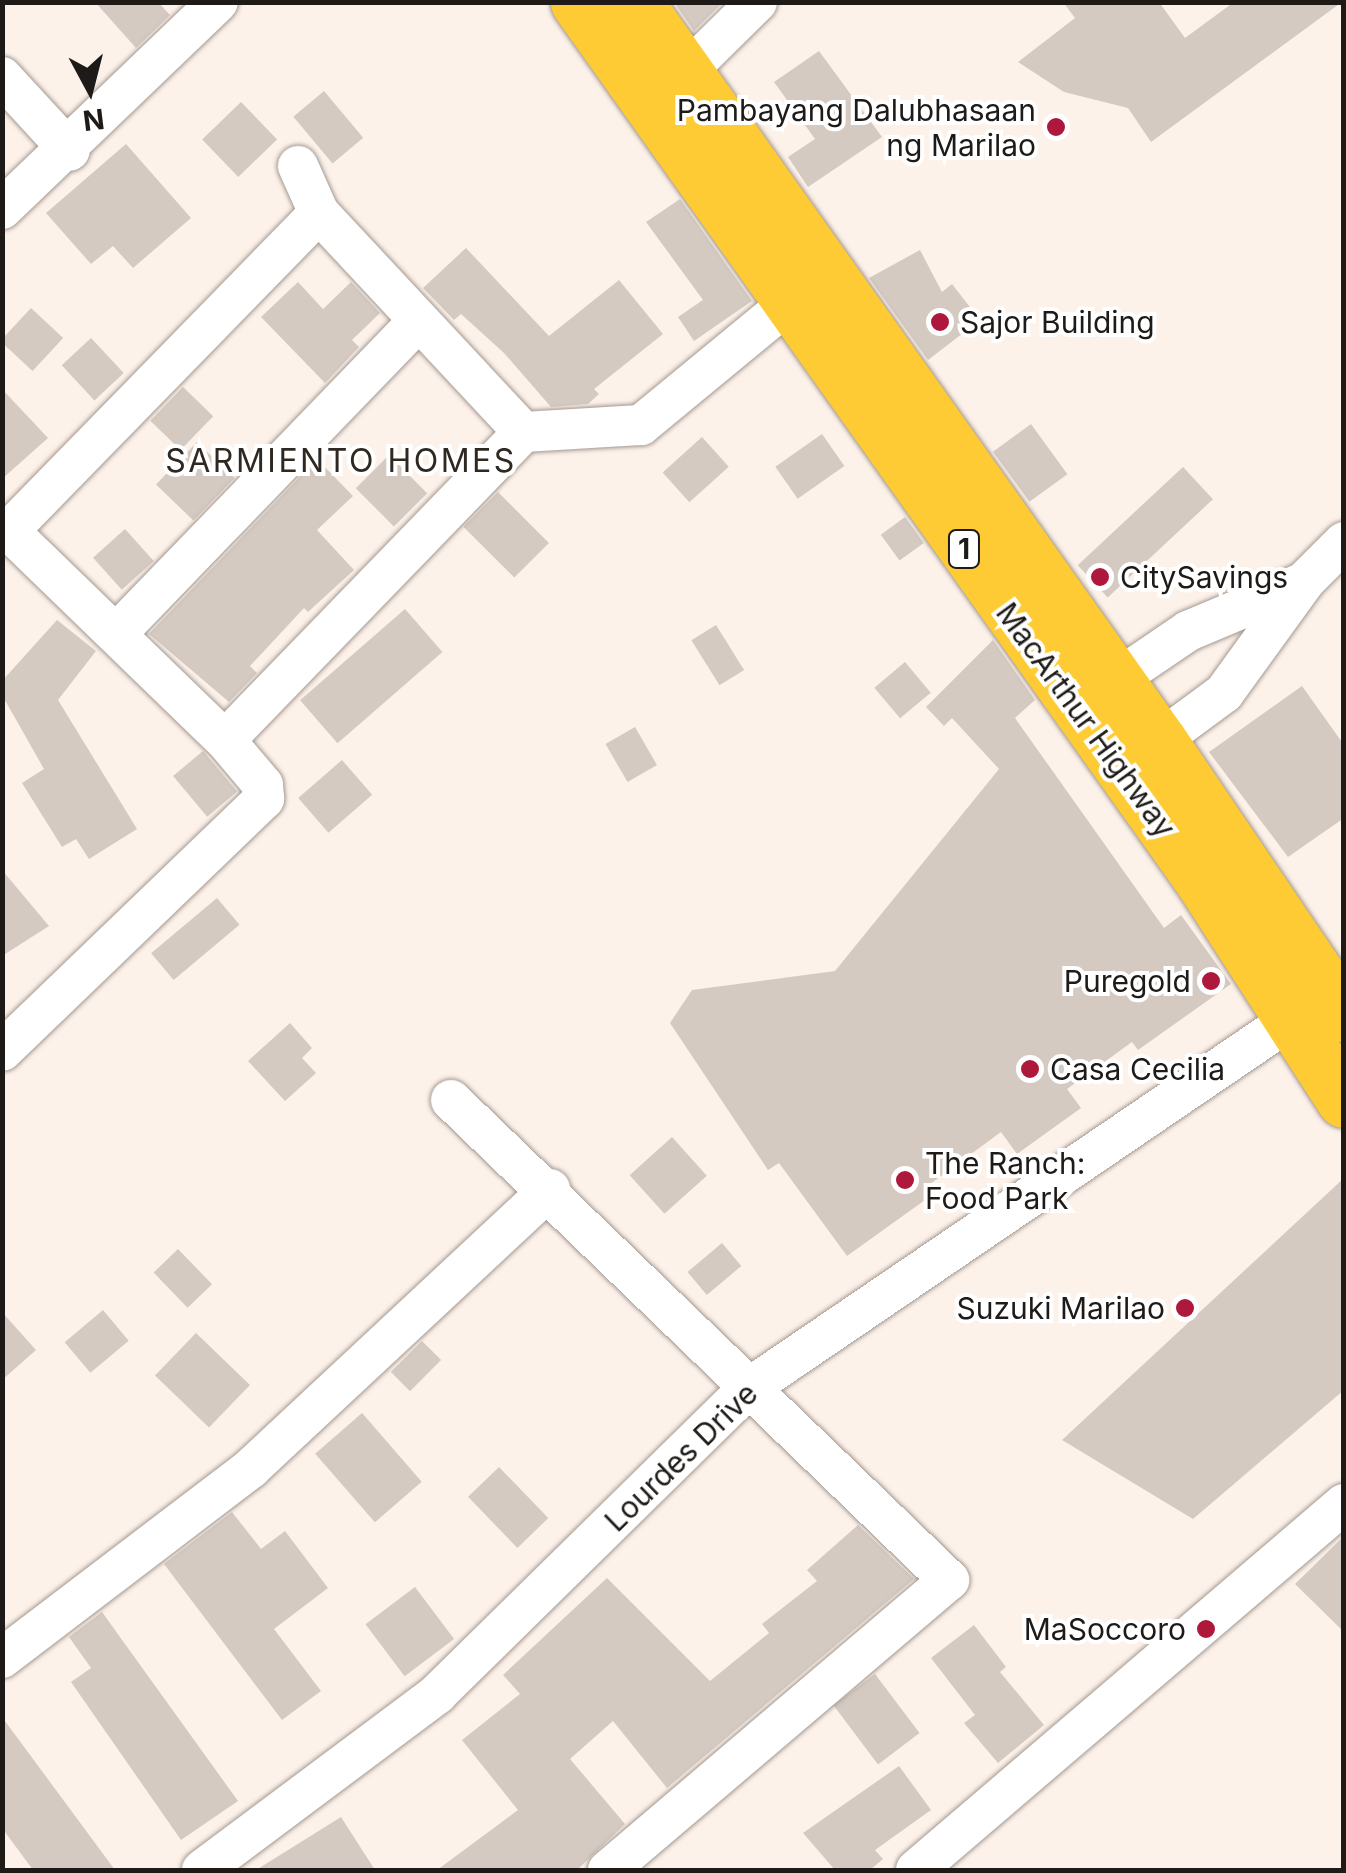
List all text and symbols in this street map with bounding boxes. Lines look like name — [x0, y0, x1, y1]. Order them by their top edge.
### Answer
north arrow — [40, 40, 140, 140]
place label: Pambayang Dalubhasaan ng Marilao — [677, 92, 1036, 162]
text: N — [81, 102, 106, 138]
marker: Pambayang Dalubhasaan ng Marilao — [1045, 116, 1067, 138]
place label: Sajor Building — [960, 304, 1155, 340]
marker: Sajor Building — [929, 311, 951, 333]
district label: SARMIENTO HOMES — [165, 442, 517, 480]
road number: 1 — [946, 526, 982, 572]
place label: CitySavings — [1120, 559, 1288, 595]
marker: CitySavings — [1089, 566, 1111, 588]
street label: MacArthur Highway — [989, 596, 1183, 844]
place label: Puregold — [1064, 963, 1191, 999]
marker: Puregold — [1200, 970, 1222, 992]
place label: Casa Cecilia — [1050, 1051, 1225, 1087]
marker: Casa Cecilia — [1019, 1058, 1041, 1080]
place label: The Ranch: Food Park — [925, 1145, 1085, 1216]
marker: The Ranch: Food Park — [894, 1169, 916, 1191]
place label: Suzuki Marilao — [956, 1290, 1165, 1326]
marker: Suzuki Marilao — [1174, 1297, 1196, 1319]
street label: Lourdes Drive — [597, 1375, 765, 1539]
place label: MaSoccoro — [1024, 1611, 1186, 1647]
marker: MaSoccoro — [1195, 1618, 1217, 1640]

